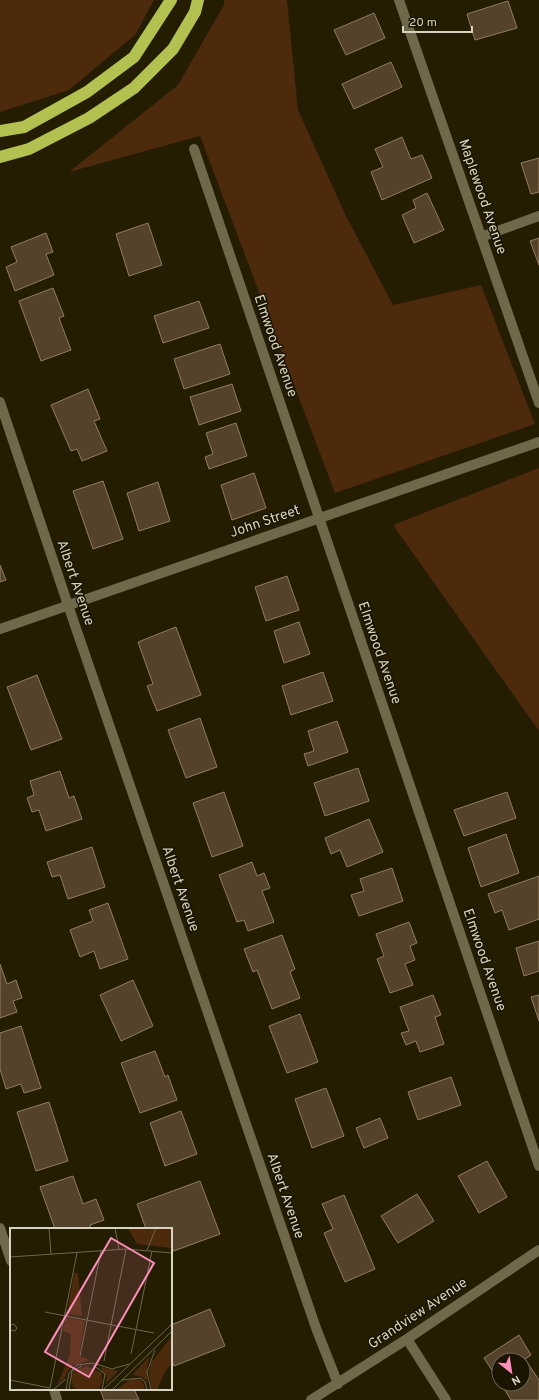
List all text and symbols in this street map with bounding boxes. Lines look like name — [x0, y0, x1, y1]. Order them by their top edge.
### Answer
scale bar — [403, 8, 472, 34]
text: 20 m — [409, 15, 437, 31]
street label: Maplewood Avenue — [454, 137, 510, 257]
street label: Elmwood Avenue — [250, 293, 300, 399]
street label: John Street — [228, 502, 302, 542]
street label: Albert Avenue — [52, 538, 98, 628]
street label: Elmwood Avenue — [354, 600, 404, 706]
street label: Albert Avenue — [157, 844, 203, 934]
street label: Elmwood Avenue — [459, 907, 509, 1013]
street label: Albert Avenue — [262, 1151, 308, 1241]
inset map — [10, 1228, 172, 1390]
street label: Grandview Avenue — [365, 1275, 471, 1353]
north arrow — [491, 1352, 531, 1392]
text: N — [509, 1372, 522, 1388]

